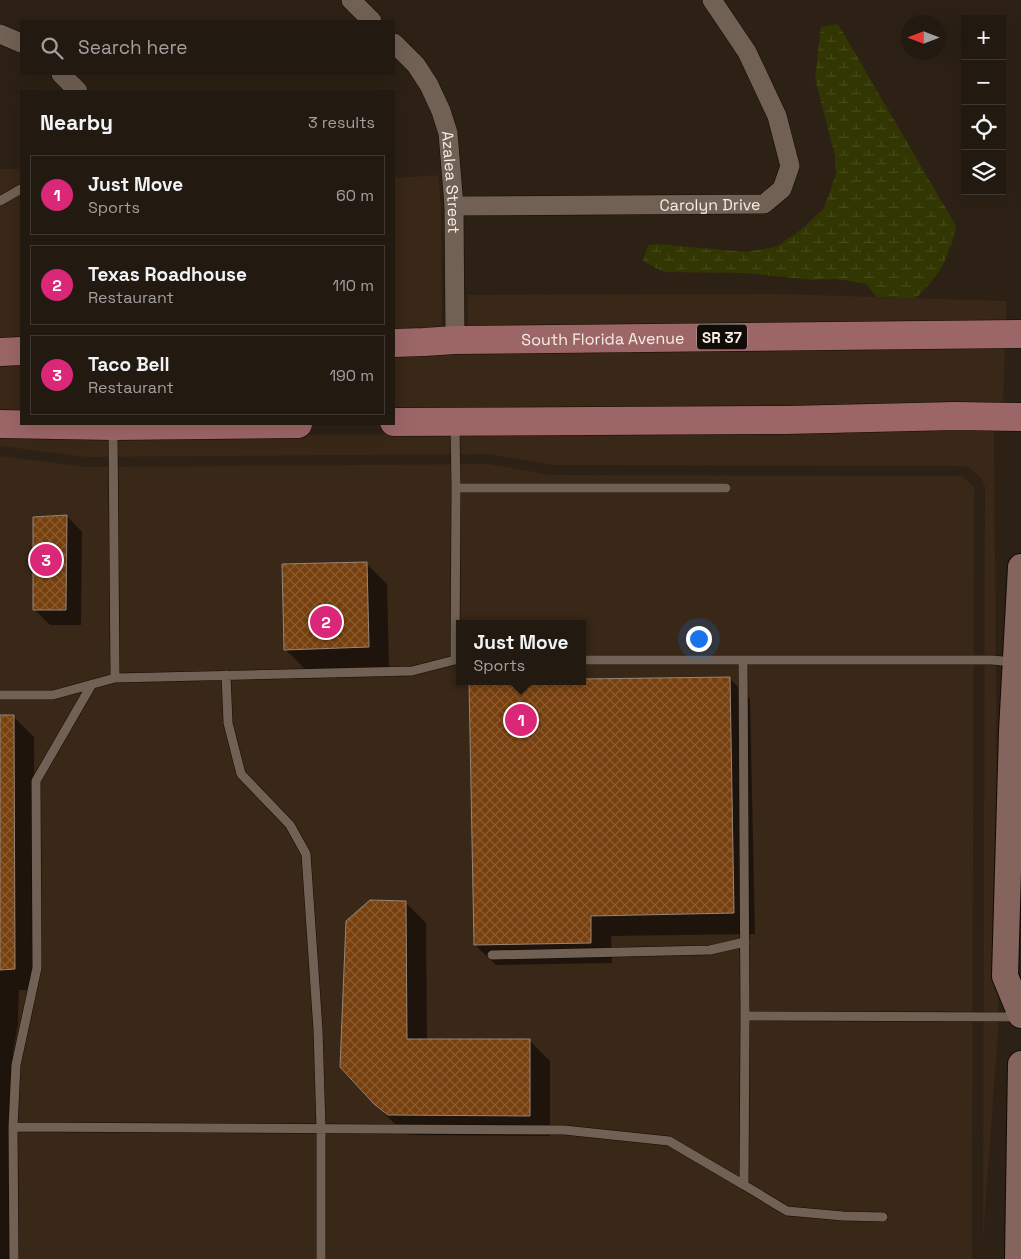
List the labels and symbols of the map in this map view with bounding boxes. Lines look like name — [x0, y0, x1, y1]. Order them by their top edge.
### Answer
north arrow — [901, 15, 946, 60]
street label: Azalea Street — [437, 130, 465, 234]
street label: Carolyn Drive — [659, 194, 761, 215]
road number: SR 37 — [697, 324, 747, 350]
street label: South Florida Avenue — [521, 327, 685, 350]
pin: 3 — [30, 541, 62, 579]
pin: 2 — [310, 603, 342, 641]
your location — [686, 626, 712, 652]
pin: 1 — [505, 701, 537, 739]

